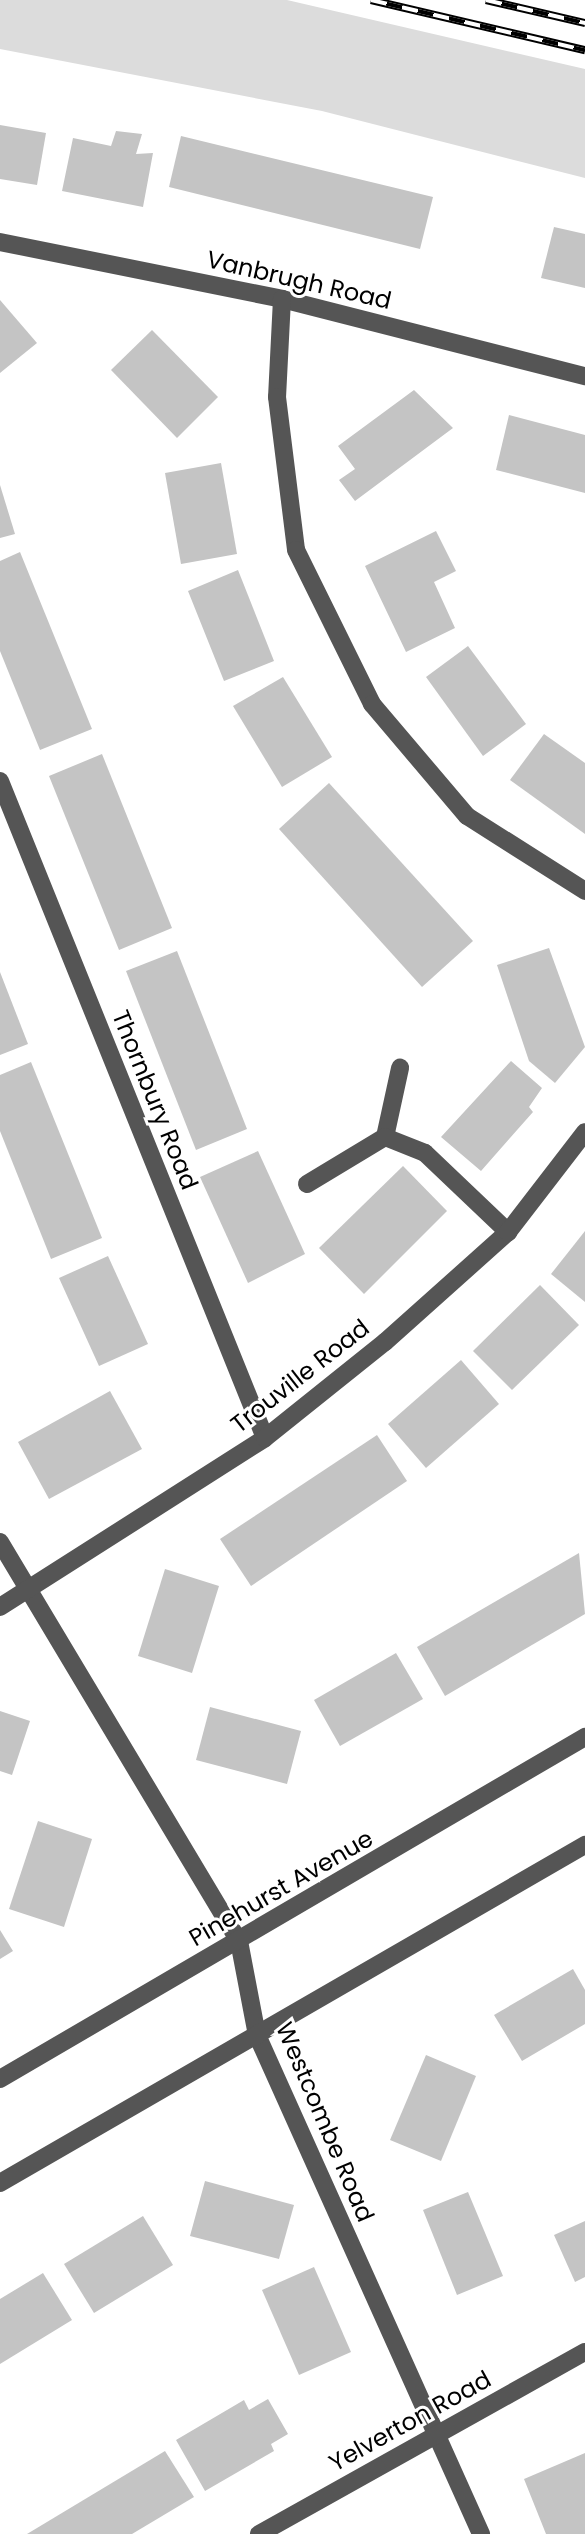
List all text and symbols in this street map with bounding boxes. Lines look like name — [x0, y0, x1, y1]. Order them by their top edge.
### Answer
street label: Vanbrugh Road — [204, 245, 394, 315]
street label: Thornbury Road — [106, 1006, 204, 1194]
street label: Trouville Road — [225, 1313, 375, 1439]
street label: Pinehurst Avenue — [184, 1824, 378, 1952]
street label: Westcombe Road — [270, 2018, 380, 2226]
street label: Yelverton Road — [324, 2365, 496, 2477]

